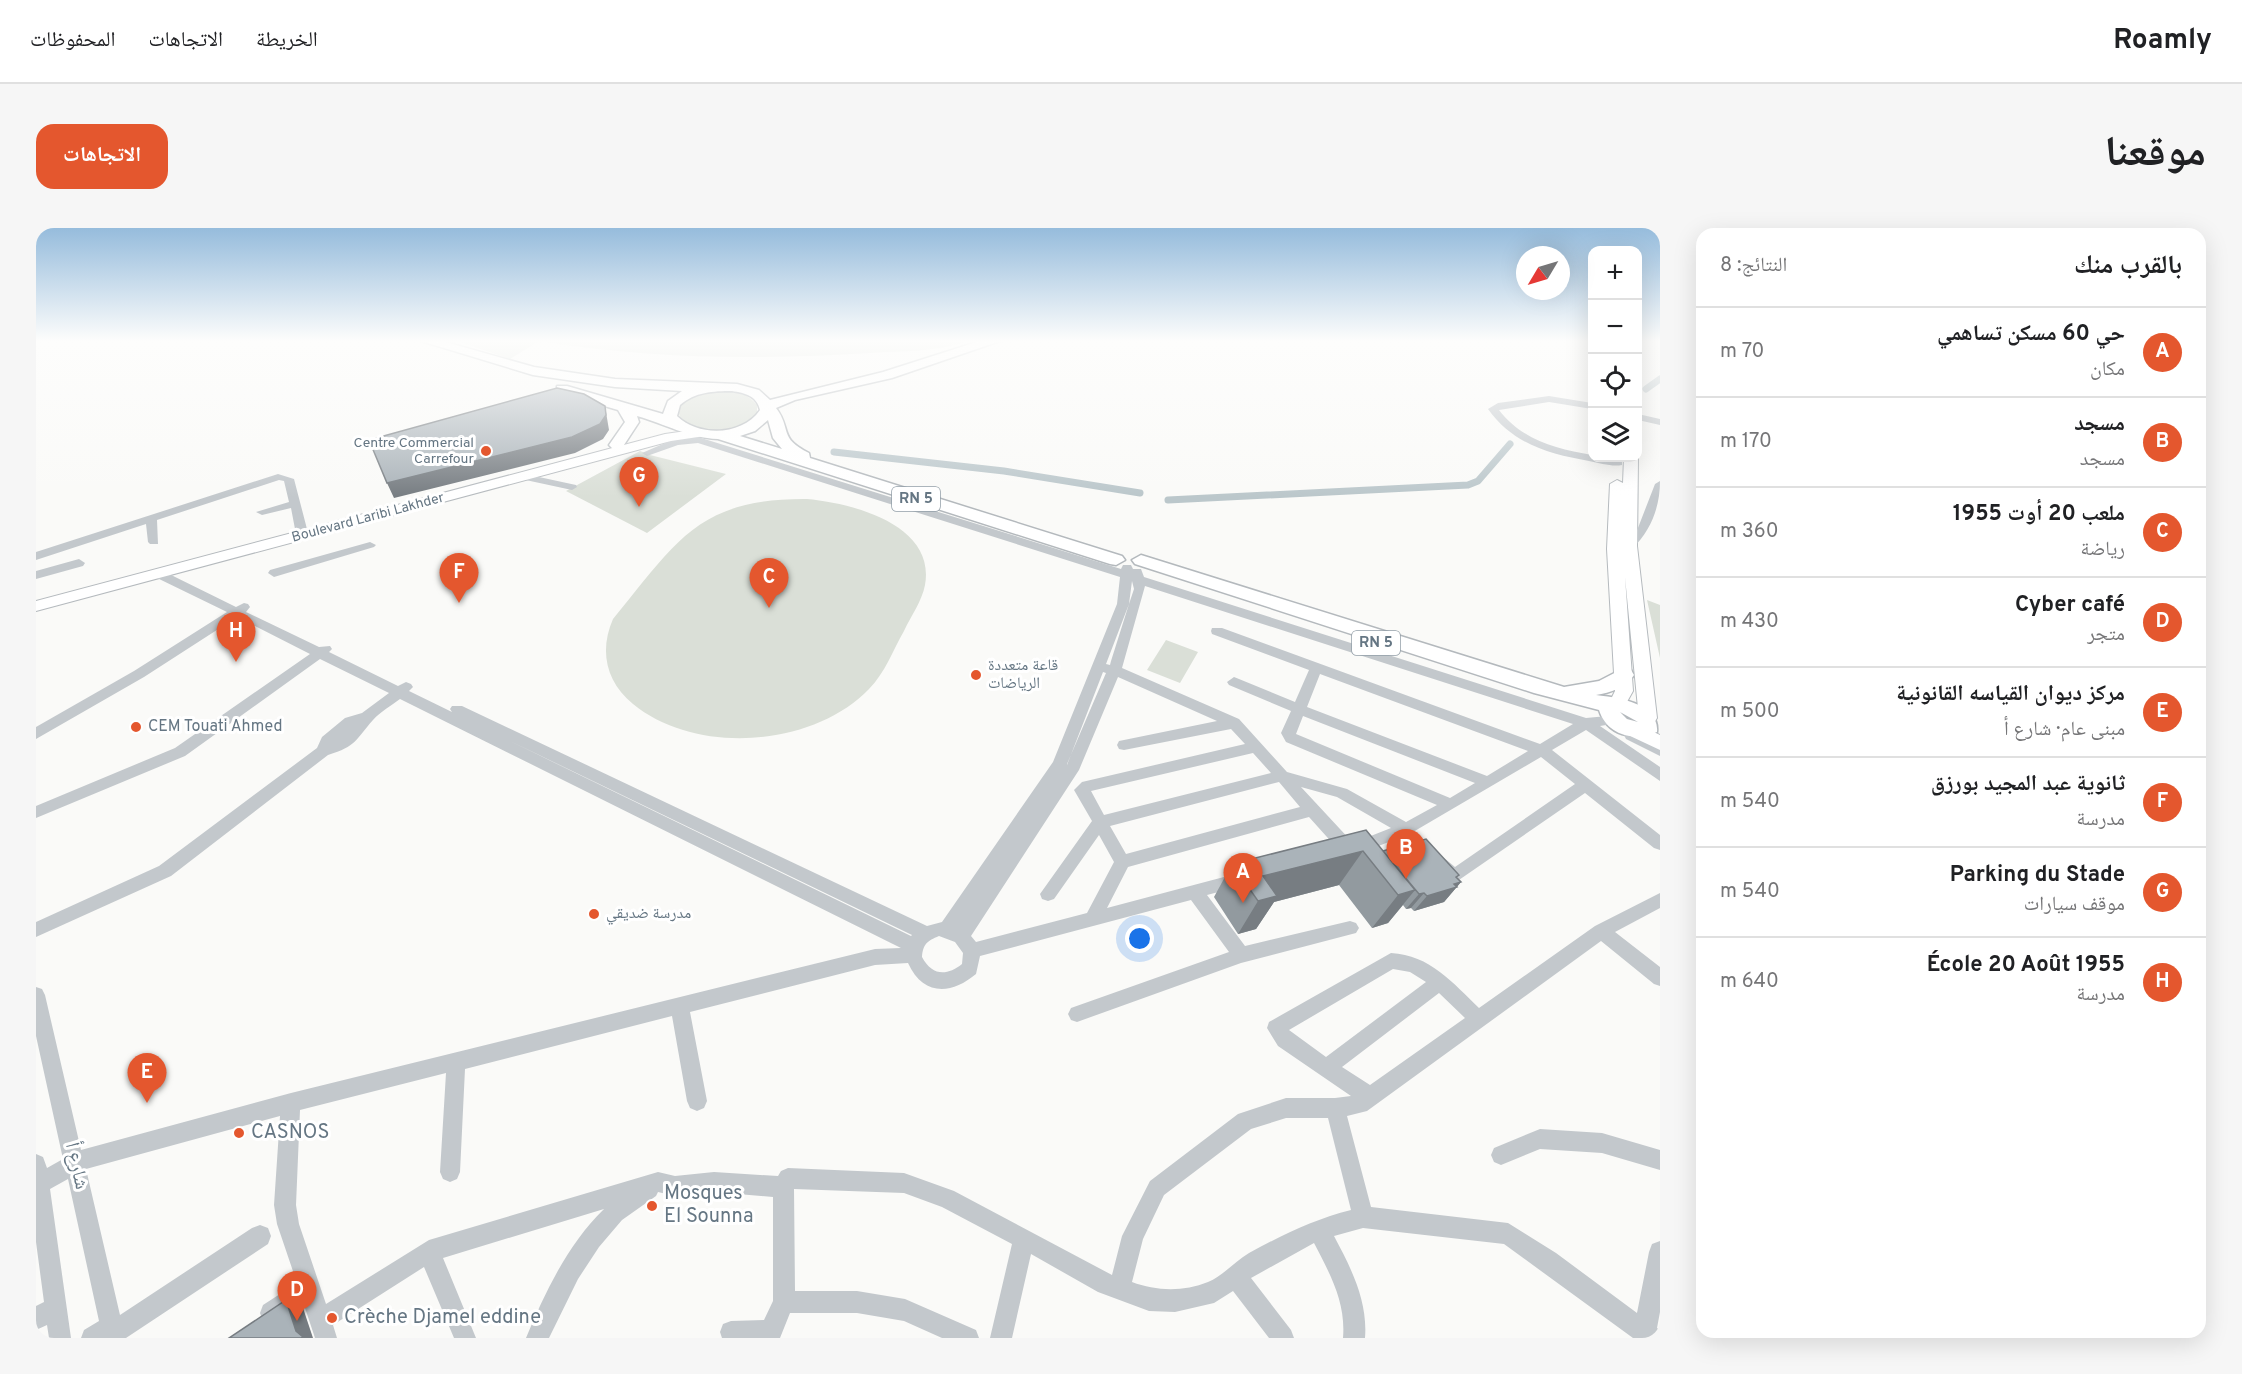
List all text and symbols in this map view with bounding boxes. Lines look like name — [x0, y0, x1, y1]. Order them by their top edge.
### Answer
text: Roamly — [2113, 23, 2212, 59]
text: المحفوظات — [30, 27, 115, 54]
text: الاتجاهات — [148, 27, 223, 54]
text: الخريطة — [256, 27, 318, 54]
button: الاتجاهات — [36, 124, 168, 189]
text: موقعنا — [2105, 128, 2206, 181]
north arrow — [1516, 246, 1570, 300]
map controls — [1588, 246, 1642, 462]
button: + — [1588, 246, 1642, 300]
text: بالقرب منك — [2074, 250, 2182, 283]
text: النتائج: 8 — [1720, 253, 1787, 279]
button: − — [1588, 300, 1642, 354]
text: حي 60 مسكن تساهمي — [1937, 321, 2125, 348]
text: 70 m — [1720, 339, 1764, 365]
text: A — [2155, 339, 2170, 365]
button: locate — [1588, 354, 1642, 408]
text: مكان — [2090, 357, 2125, 383]
button: layers — [1588, 408, 1642, 462]
text: مسجد — [2074, 411, 2125, 438]
text: 170 m — [1720, 429, 1772, 455]
text: B — [2156, 429, 2169, 455]
place label: Centre Commercial Carrefour — [354, 435, 475, 468]
marker: Centre Commercial Carrefour — [479, 444, 493, 458]
text: مسجد — [2080, 447, 2125, 473]
pin: G — [620, 458, 658, 507]
road number: RN 5 — [892, 487, 940, 511]
street label: Boulevard Laribi Lakhder — [290, 489, 447, 547]
text: ملعب 20 أوت 1955 — [1953, 501, 2125, 528]
text: 360 m — [1720, 519, 1778, 545]
text: C — [2156, 519, 2169, 545]
text: رياضة — [2081, 537, 2125, 563]
pin: F — [440, 554, 478, 603]
pin: C — [750, 558, 788, 608]
text: Cyber café — [2015, 592, 2125, 619]
text: 430 m — [1720, 609, 1779, 635]
text: D — [2155, 609, 2170, 635]
pin: H — [216, 612, 256, 662]
text: متجر — [2087, 622, 2125, 648]
road number: RN 5 — [1352, 631, 1400, 655]
place label: قاعة متعددة الرياضات — [988, 656, 1058, 694]
marker: قاعة متعددة الرياضات — [969, 668, 983, 682]
text: مركز ديوان القياسه القانونية — [1896, 681, 2125, 708]
text: 500 m — [1720, 699, 1780, 725]
text: E — [2156, 699, 2169, 725]
place label: CEM Touati Ahmed — [148, 717, 282, 737]
text: مبنى عام · شارع أ — [2004, 717, 2125, 743]
marker: CEM Touati Ahmed — [129, 720, 143, 734]
text: ثانوية عبد المجيد بورزق — [1931, 771, 2125, 798]
text: 540 m — [1720, 789, 1780, 815]
text: F — [2157, 789, 2168, 815]
text: مدرسة — [2076, 807, 2125, 833]
pin: B — [1386, 830, 1426, 879]
pin: A — [1224, 854, 1262, 903]
text: Parking du Stade — [1950, 862, 2125, 889]
text: 540 m — [1720, 879, 1780, 905]
text: G — [2156, 879, 2169, 905]
text: موقف سيارات — [2024, 892, 2125, 918]
place label: مدرسة ضديقي — [606, 904, 691, 925]
marker: مدرسة ضديقي — [587, 907, 601, 921]
your location — [1125, 924, 1154, 953]
text: École 20 Août 1955 — [1927, 952, 2125, 979]
text: 640 m — [1720, 969, 1779, 995]
text: H — [2155, 969, 2170, 995]
text: مدرسة — [2076, 982, 2125, 1008]
pin: E — [128, 1054, 166, 1103]
place label: CASNOS — [251, 1120, 329, 1146]
marker: CASNOS — [232, 1126, 246, 1140]
street label: شارع أ — [58, 1140, 95, 1192]
place label: Mosques El Sounna — [664, 1181, 754, 1230]
marker: Mosques El Sounna — [645, 1199, 659, 1213]
pin: D — [278, 1272, 316, 1321]
place label: Crèche Djamel eddine — [344, 1305, 541, 1331]
marker: Crèche Djamel eddine — [325, 1311, 339, 1325]

